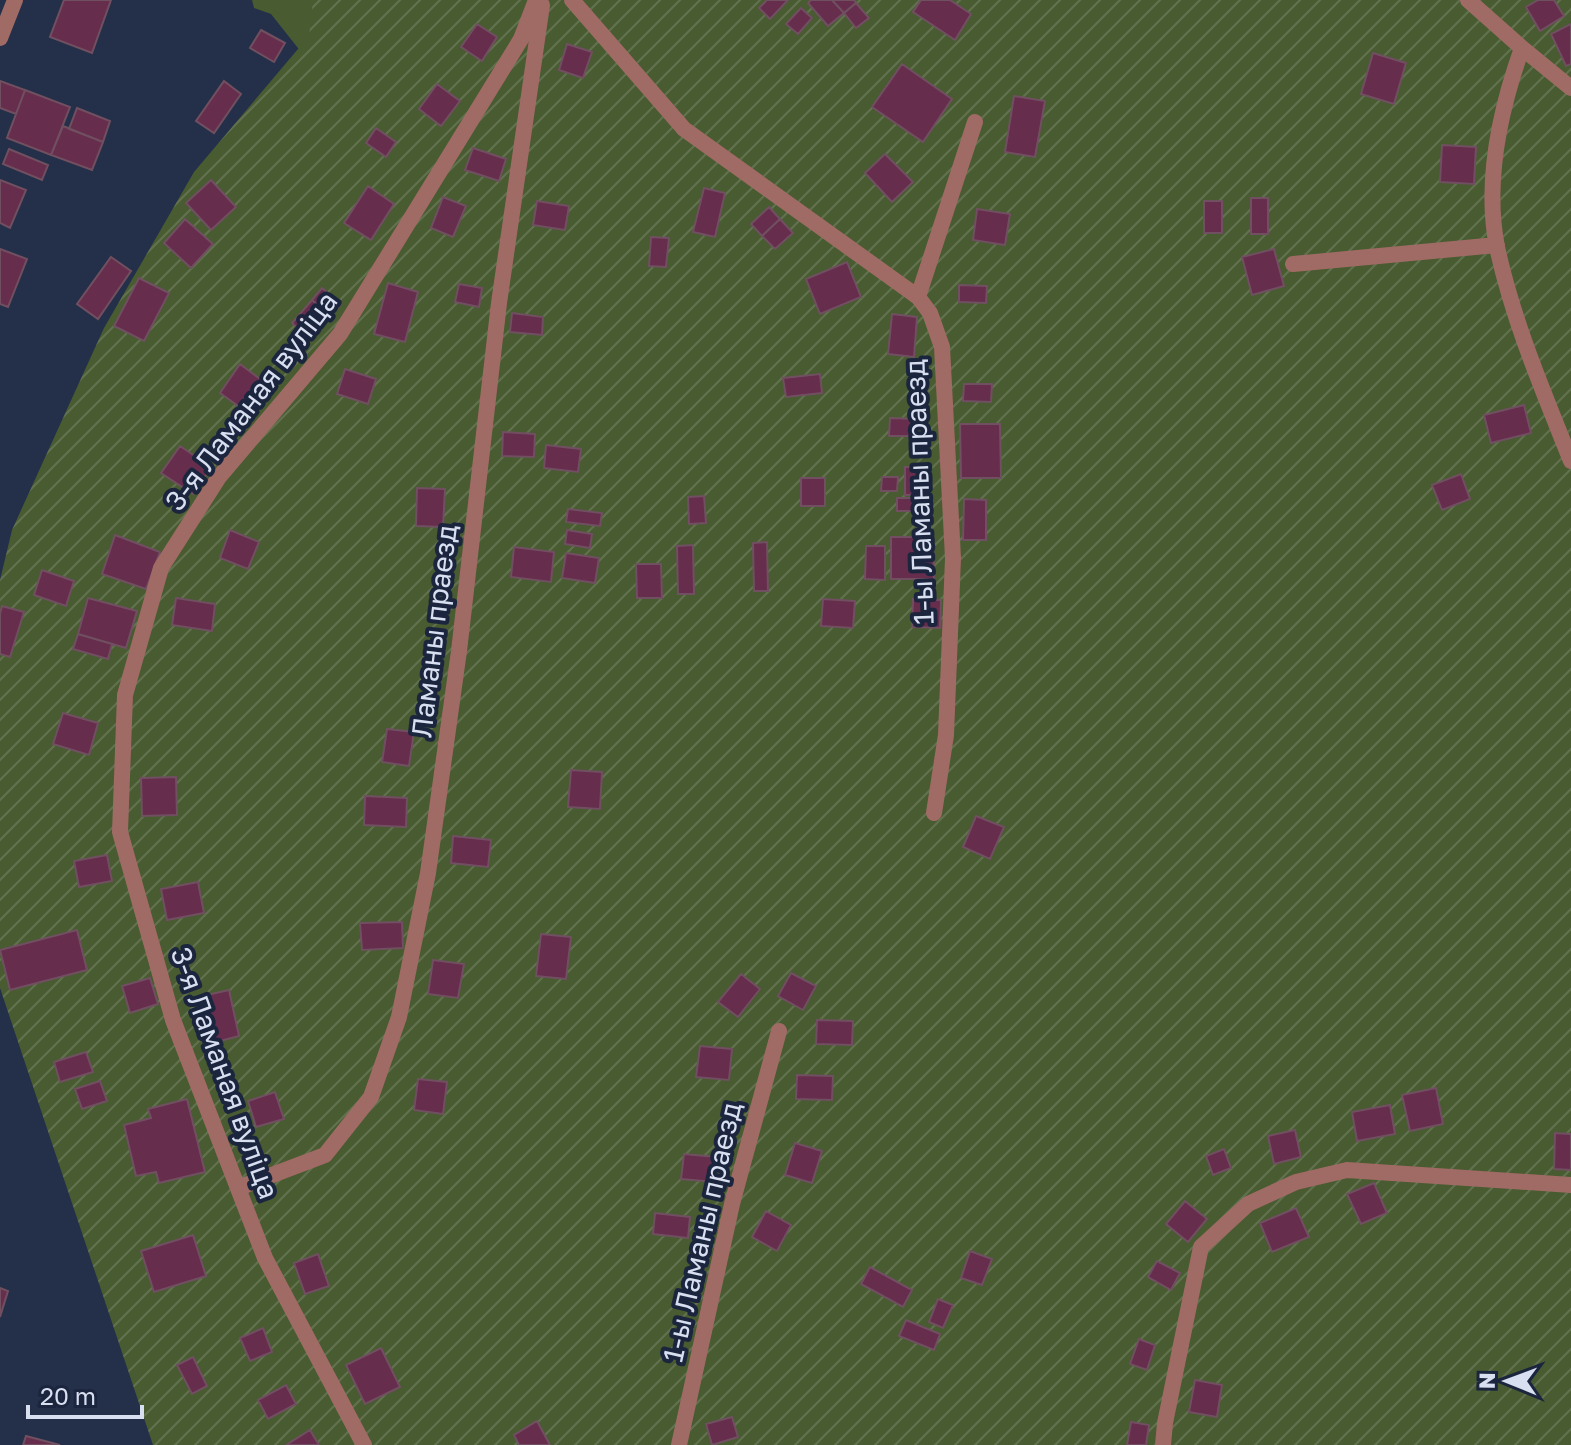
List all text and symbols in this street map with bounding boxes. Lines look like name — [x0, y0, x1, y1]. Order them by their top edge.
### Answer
street label: 3-я Ламаная вуліца — [158, 285, 344, 517]
street label: 1-ы Ламаны праезд — [897, 359, 940, 625]
street label: Ламаны праезд — [404, 523, 463, 739]
street label: 3-я Ламаная вуліца — [165, 942, 286, 1203]
street label: 1-ы Ламаны праезд — [656, 1099, 747, 1365]
north arrow — [1467, 1341, 1547, 1421]
scale bar — [28, 1369, 142, 1419]
text: N — [1473, 1372, 1500, 1389]
text: 20 m — [40, 1381, 96, 1410]

